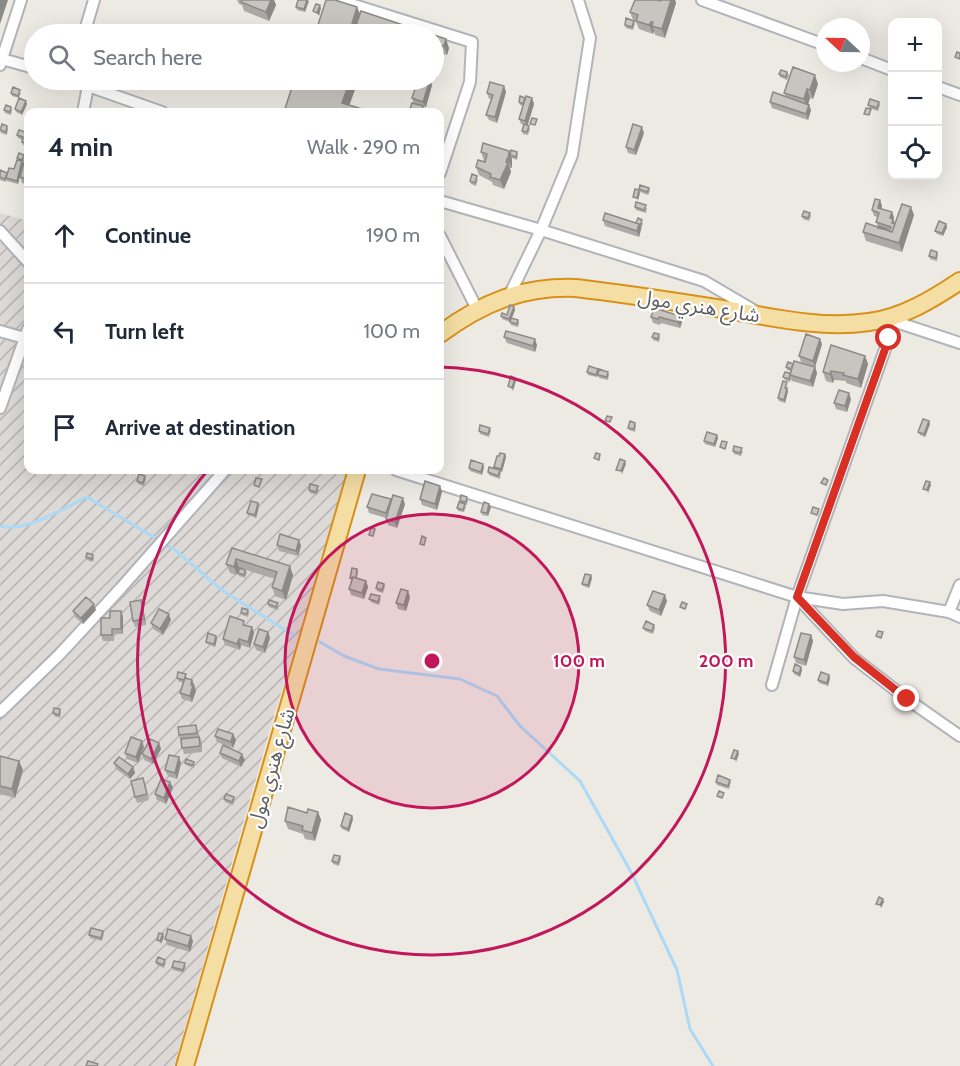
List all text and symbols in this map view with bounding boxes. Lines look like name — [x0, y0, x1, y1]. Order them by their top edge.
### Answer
north arrow — [816, 18, 870, 72]
map controls — [888, 18, 942, 180]
button: + — [888, 18, 942, 72]
search box — [24, 24, 444, 90]
icon: search — [45, 41, 78, 74]
text: Search here — [93, 44, 202, 71]
button: − — [888, 72, 942, 126]
button: locate — [888, 126, 942, 180]
text: 4 min — [48, 131, 113, 163]
text: Walk · 290 m — [307, 135, 420, 159]
icon: ahead — [48, 219, 81, 252]
text: Continue — [105, 222, 191, 249]
text: 190 m — [366, 223, 420, 247]
street label: شارع هنري مول — [636, 285, 762, 331]
icon: left — [48, 315, 81, 348]
text: Turn left — [105, 318, 184, 345]
text: 100 m — [364, 319, 420, 343]
route start — [875, 324, 901, 350]
icon: arrive — [48, 411, 81, 444]
text: Arrive at destination — [105, 414, 295, 441]
text: 100 m — [553, 650, 605, 672]
text: 200 m — [699, 650, 753, 672]
centre of rings — [422, 651, 442, 671]
route end — [893, 685, 919, 711]
street label: شارع هنري مول — [242, 705, 303, 832]

